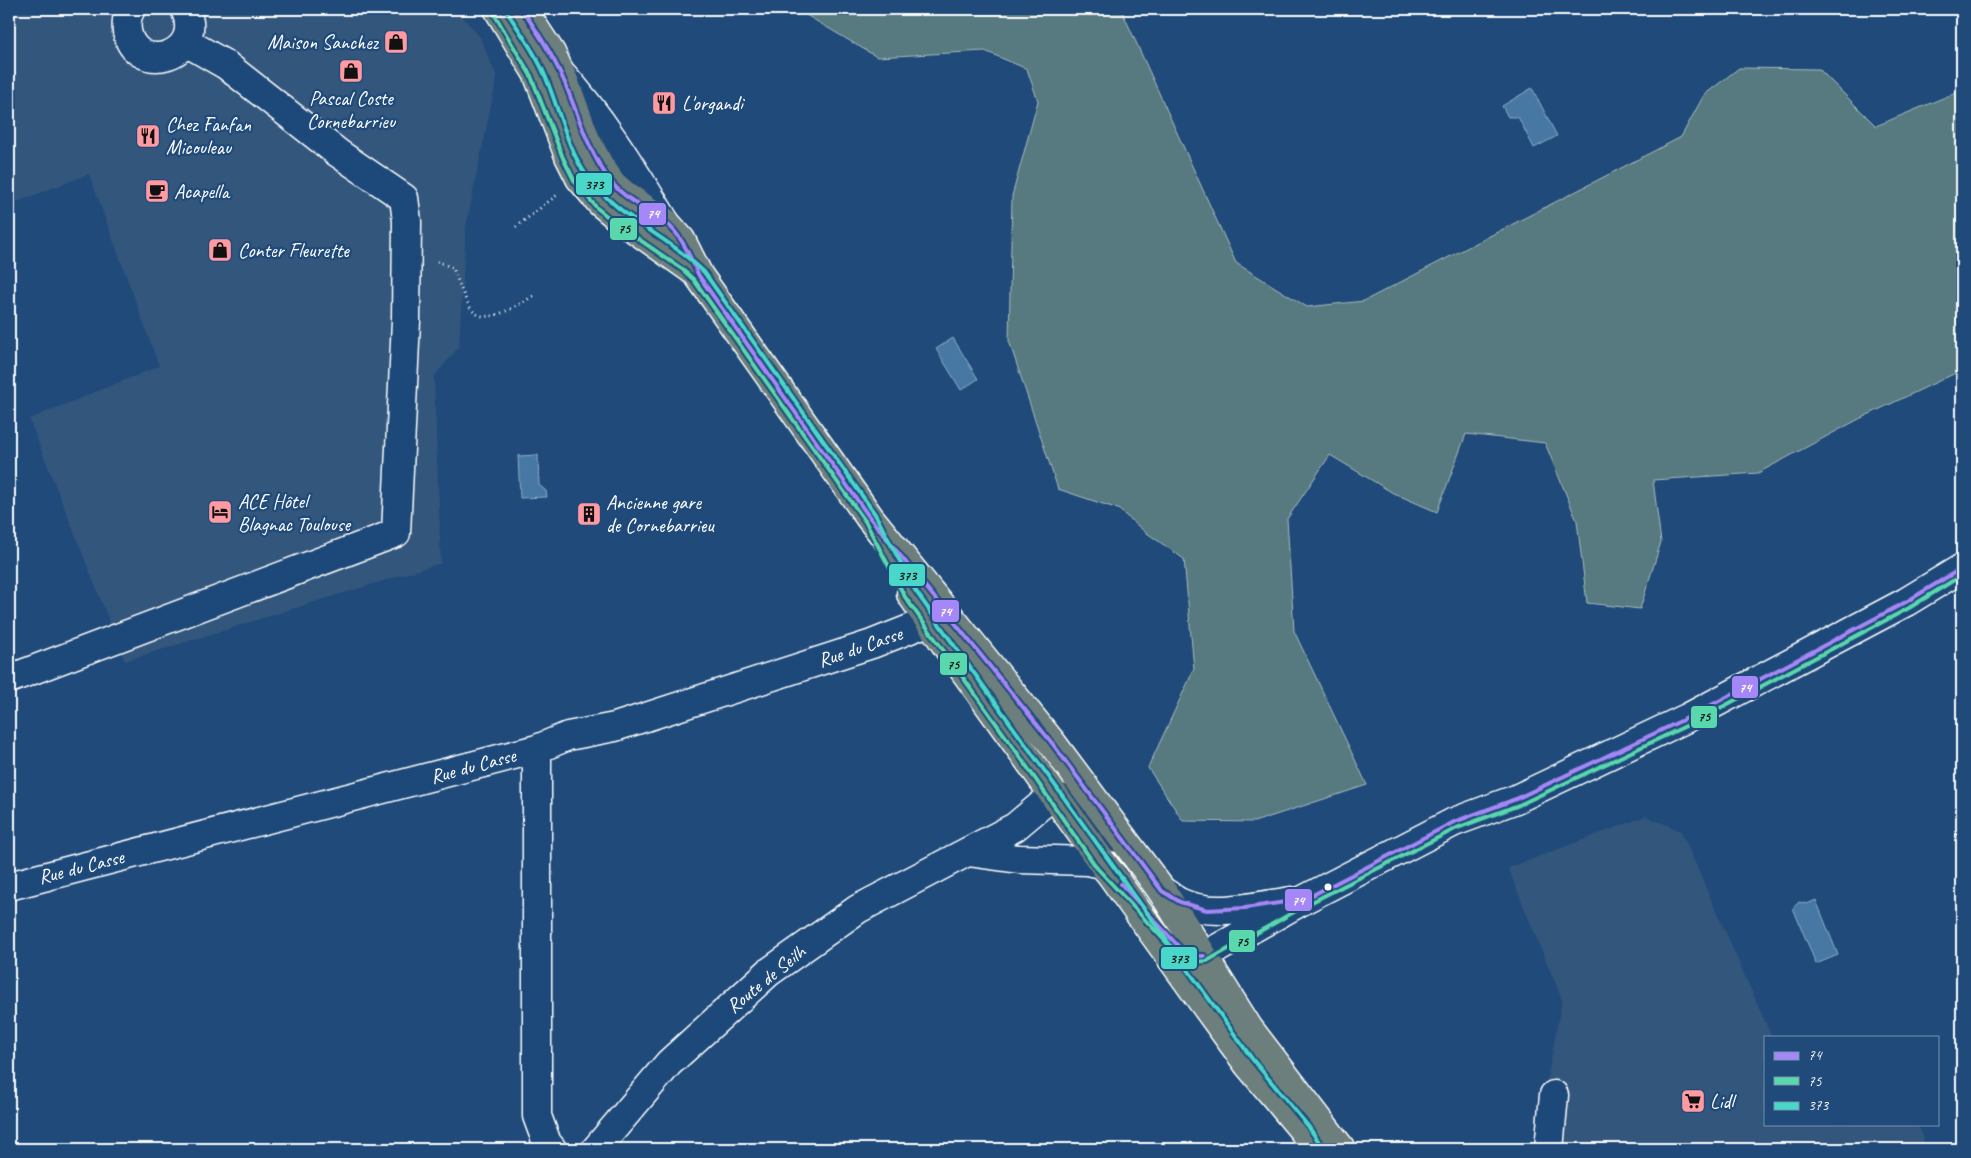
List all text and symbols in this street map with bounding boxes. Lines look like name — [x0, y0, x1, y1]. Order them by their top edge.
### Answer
shop icon: Maison Sanchez — [383, 29, 409, 55]
place label: Maison Sanchez — [267, 30, 380, 55]
shop icon: Pascal Coste Cornebarrieu — [338, 58, 364, 84]
place label: Pascal Coste Cornebarrieu — [307, 86, 397, 134]
restaurant icon: L'organdi — [651, 90, 677, 116]
place label: L'organdi — [682, 91, 745, 116]
place label: Chez Fanfan Micouleau — [166, 112, 252, 160]
restaurant icon: Chez Fanfan Micouleau — [135, 123, 161, 149]
line badge: 373 — [575, 172, 613, 196]
text: 373 — [585, 176, 605, 193]
cafe icon: Acapella — [144, 178, 170, 204]
place label: Acapella — [174, 179, 231, 204]
line badge: 74 — [638, 202, 667, 226]
text: 74 — [647, 205, 661, 222]
line badge: 75 — [609, 217, 638, 241]
text: 75 — [618, 220, 632, 237]
shop icon: Conter Fleurette — [207, 237, 233, 263]
place label: Conter Fleurette — [238, 238, 350, 263]
place label: ACE Hôtel Blagnac Toulouse — [238, 489, 351, 537]
place label: Ancienne gare de Cornebarrieu — [606, 490, 715, 538]
hotel icon: ACE Hôtel Blagnac Toulouse — [207, 499, 233, 525]
building icon: Ancienne gare de Cornebarrieu — [576, 501, 602, 527]
line badge: 373 — [888, 563, 926, 587]
text: 373 — [898, 567, 918, 584]
line badge: 74 — [931, 599, 960, 623]
text: 74 — [939, 603, 953, 620]
street label: Rue du Casse — [815, 620, 907, 673]
line badge: 75 — [939, 652, 968, 676]
text: 75 — [947, 656, 961, 673]
line badge: 74 — [1731, 675, 1759, 699]
text: 74 — [1739, 679, 1753, 696]
line badge: 75 — [1690, 705, 1718, 729]
text: 75 — [1698, 708, 1712, 725]
street label: Rue du Casse — [428, 742, 520, 789]
street label: Rue du Casse — [36, 844, 128, 890]
unlabelled marker — [1323, 882, 1333, 892]
line badge: 74 — [1284, 888, 1313, 912]
text: 74 — [1292, 892, 1306, 909]
line badge: 75 — [1228, 929, 1256, 953]
text: 75 — [1236, 933, 1250, 950]
street label: Route de Seilh — [721, 938, 812, 1019]
line badge: 373 — [1160, 946, 1198, 970]
text: 373 — [1170, 950, 1190, 967]
legend — [1764, 1036, 1938, 1126]
text: 74 — [1808, 1046, 1823, 1065]
text: 75 — [1808, 1072, 1823, 1091]
supermarket icon: Lidl — [1680, 1088, 1706, 1114]
place label: Lidl — [1710, 1089, 1737, 1114]
text: 373 — [1808, 1096, 1830, 1115]

